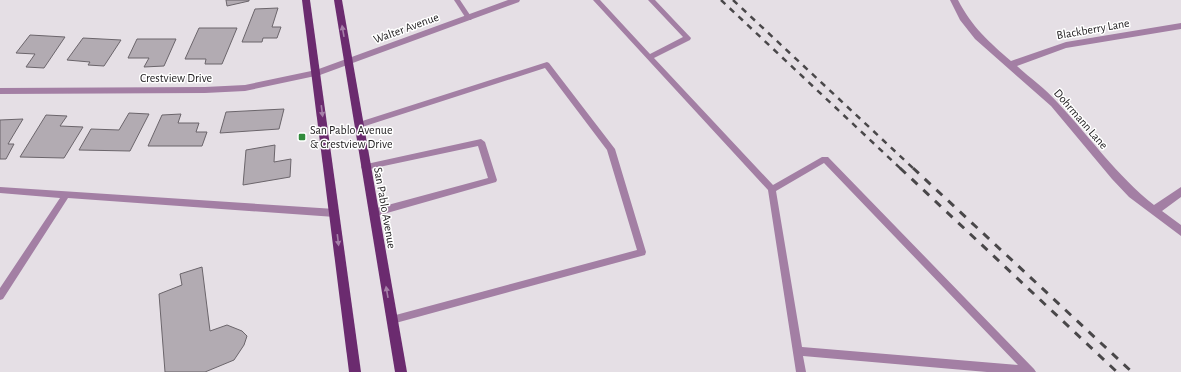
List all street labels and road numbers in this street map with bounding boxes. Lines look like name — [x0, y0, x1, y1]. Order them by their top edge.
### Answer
street label: Walter Avenue — [372, 11, 440, 45]
street label: Blackberry Lane — [1056, 17, 1131, 42]
street label: Crestview Drive — [140, 72, 212, 84]
street label: Dohrmann Lane — [1052, 87, 1110, 151]
street label: San Pablo Avenue — [372, 166, 398, 250]

